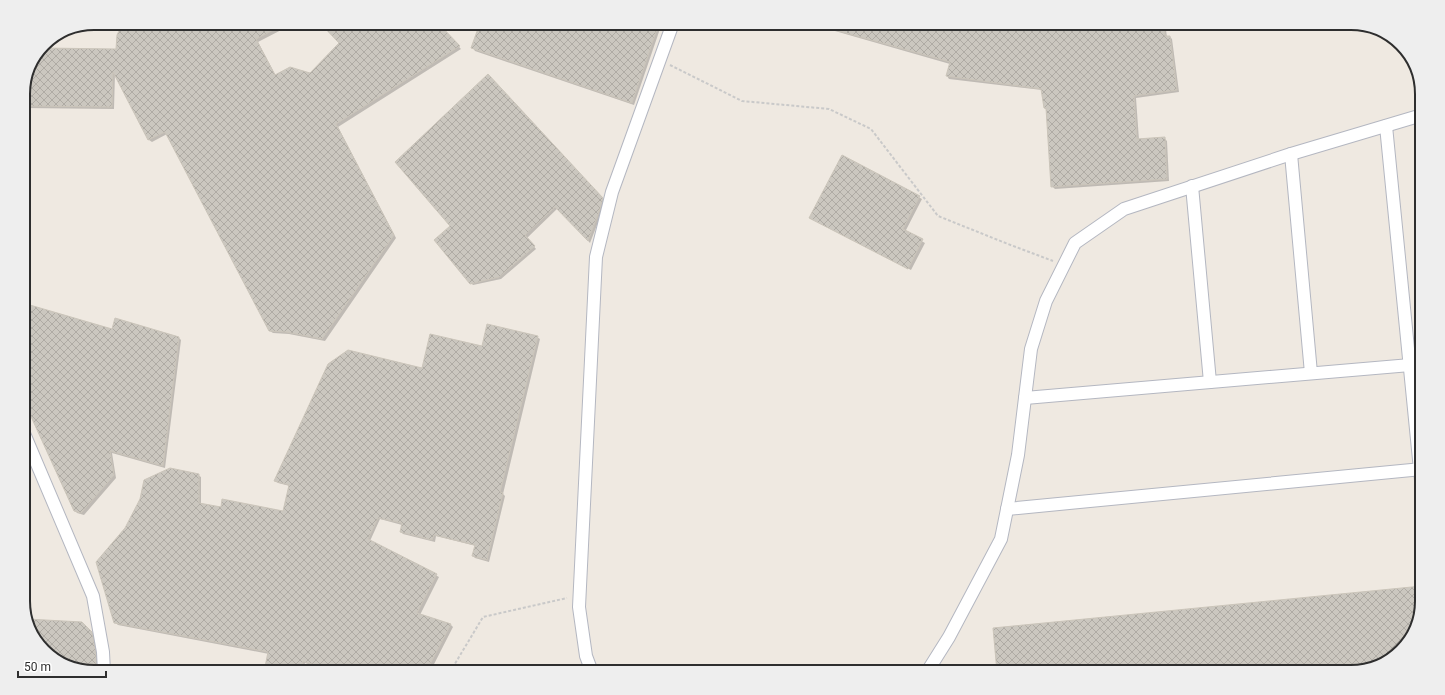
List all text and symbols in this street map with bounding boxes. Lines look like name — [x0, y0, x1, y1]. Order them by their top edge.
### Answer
scale bar — [18, 653, 106, 679]
text: 50 m — [24, 660, 51, 674]

